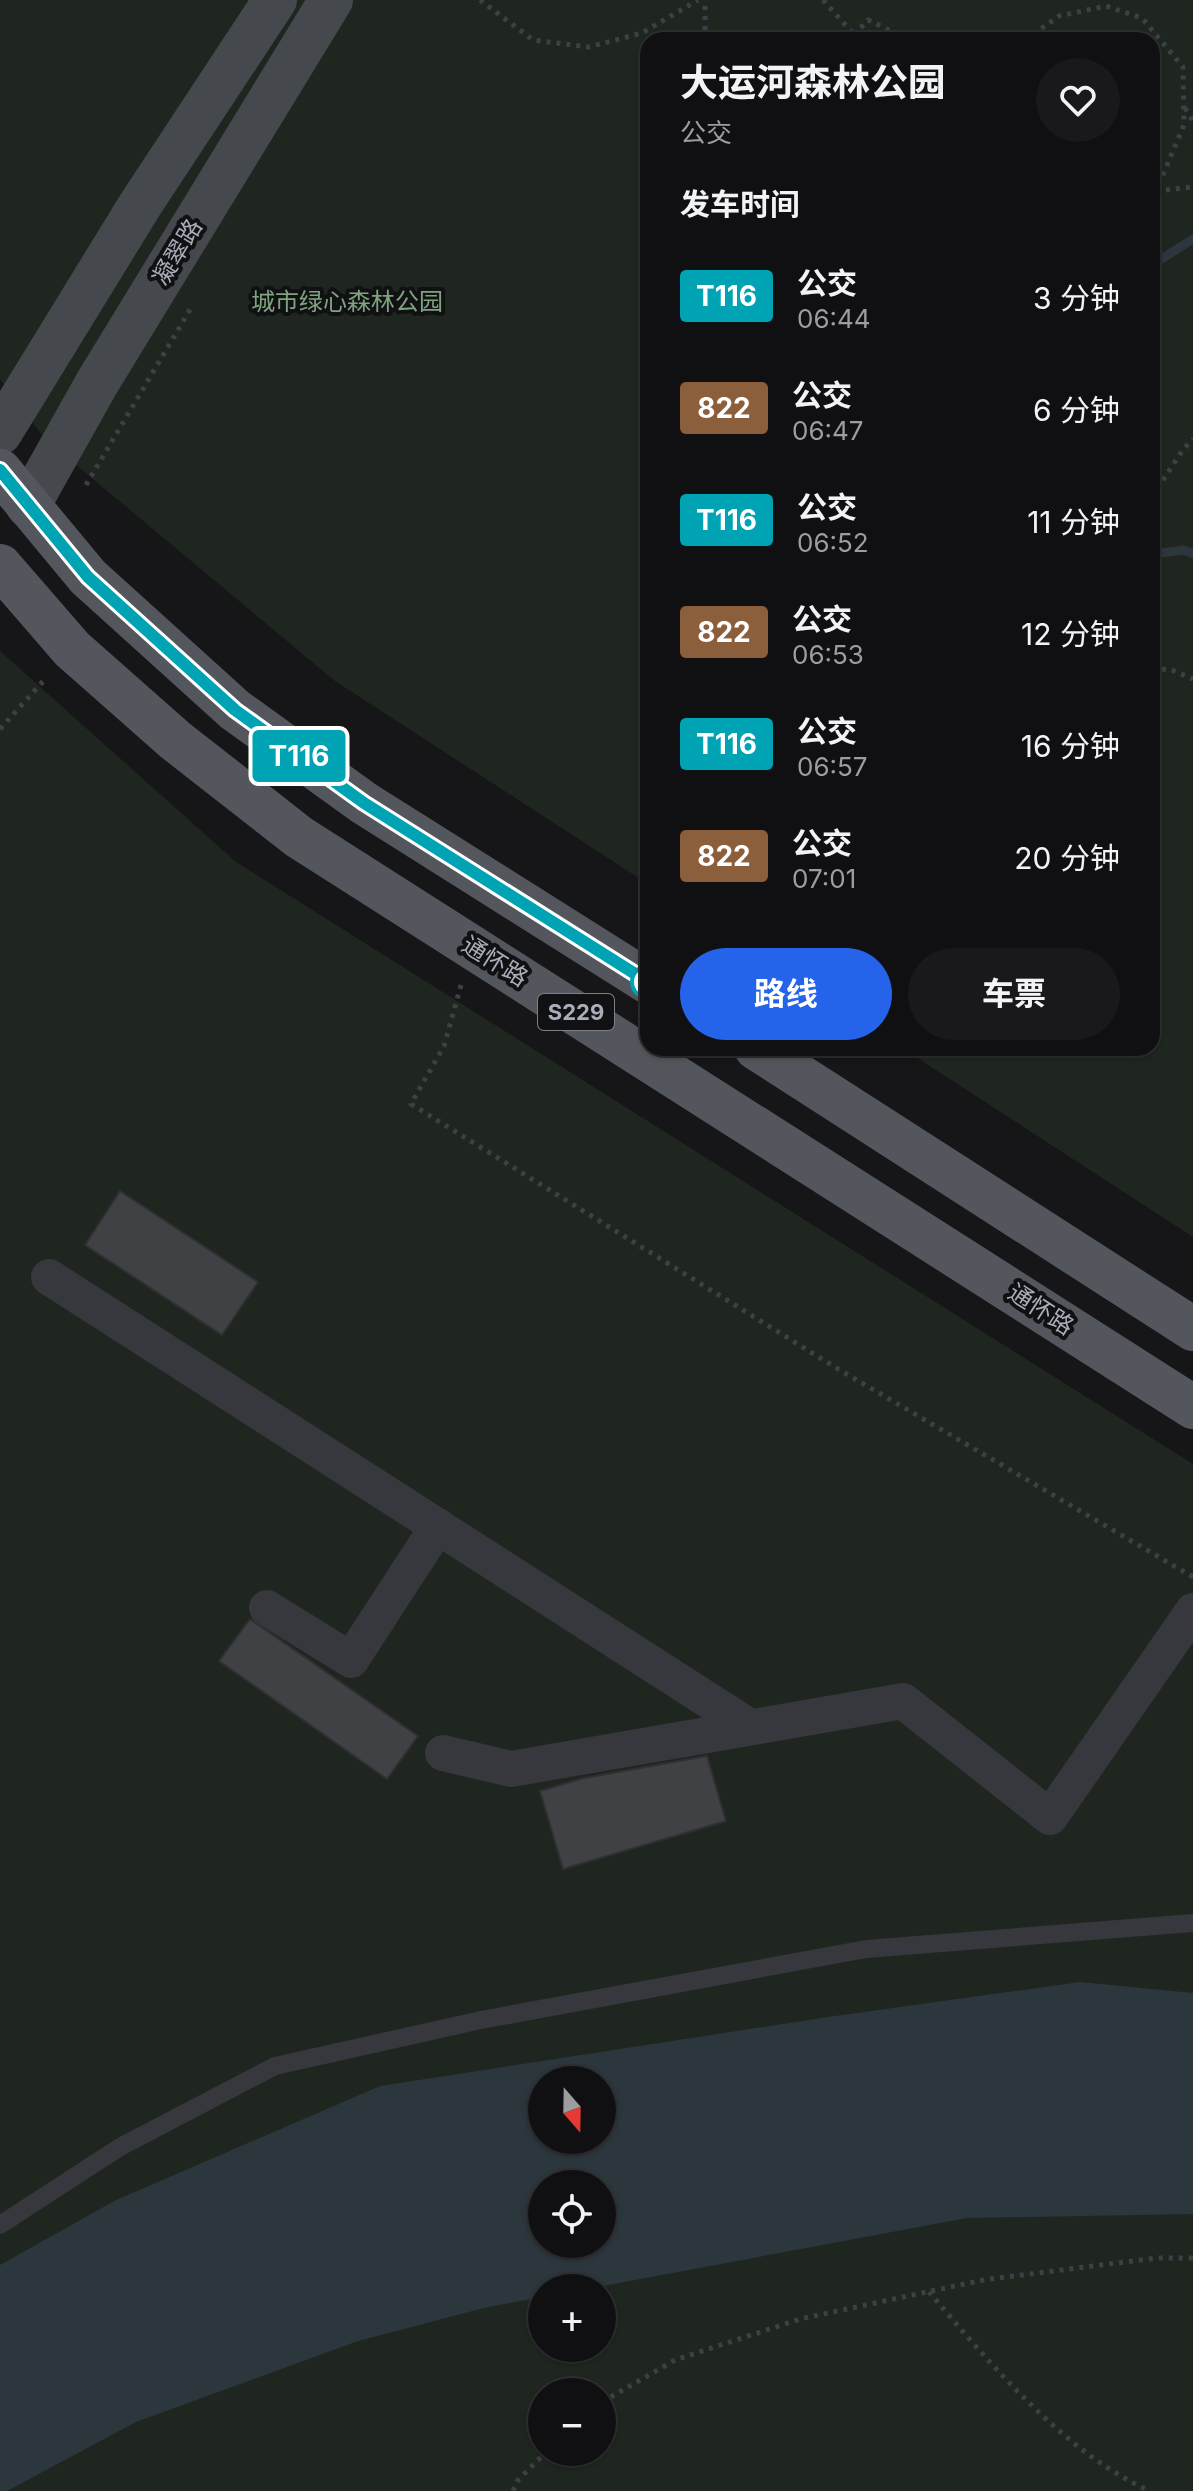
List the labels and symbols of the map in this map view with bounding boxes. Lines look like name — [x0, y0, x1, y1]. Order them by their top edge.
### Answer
street label: 凝翠路 — [146, 214, 208, 290]
park label: 城市绿心森林公园 — [251, 287, 443, 316]
line badge: T116 — [243, 730, 355, 782]
street label: 通怀路 — [457, 930, 533, 992]
unlabelled marker — [631, 965, 665, 999]
road number: S229 — [538, 994, 614, 1030]
street label: 通怀路 — [1003, 1277, 1079, 1341]
north arrow — [528, 2066, 616, 2154]

